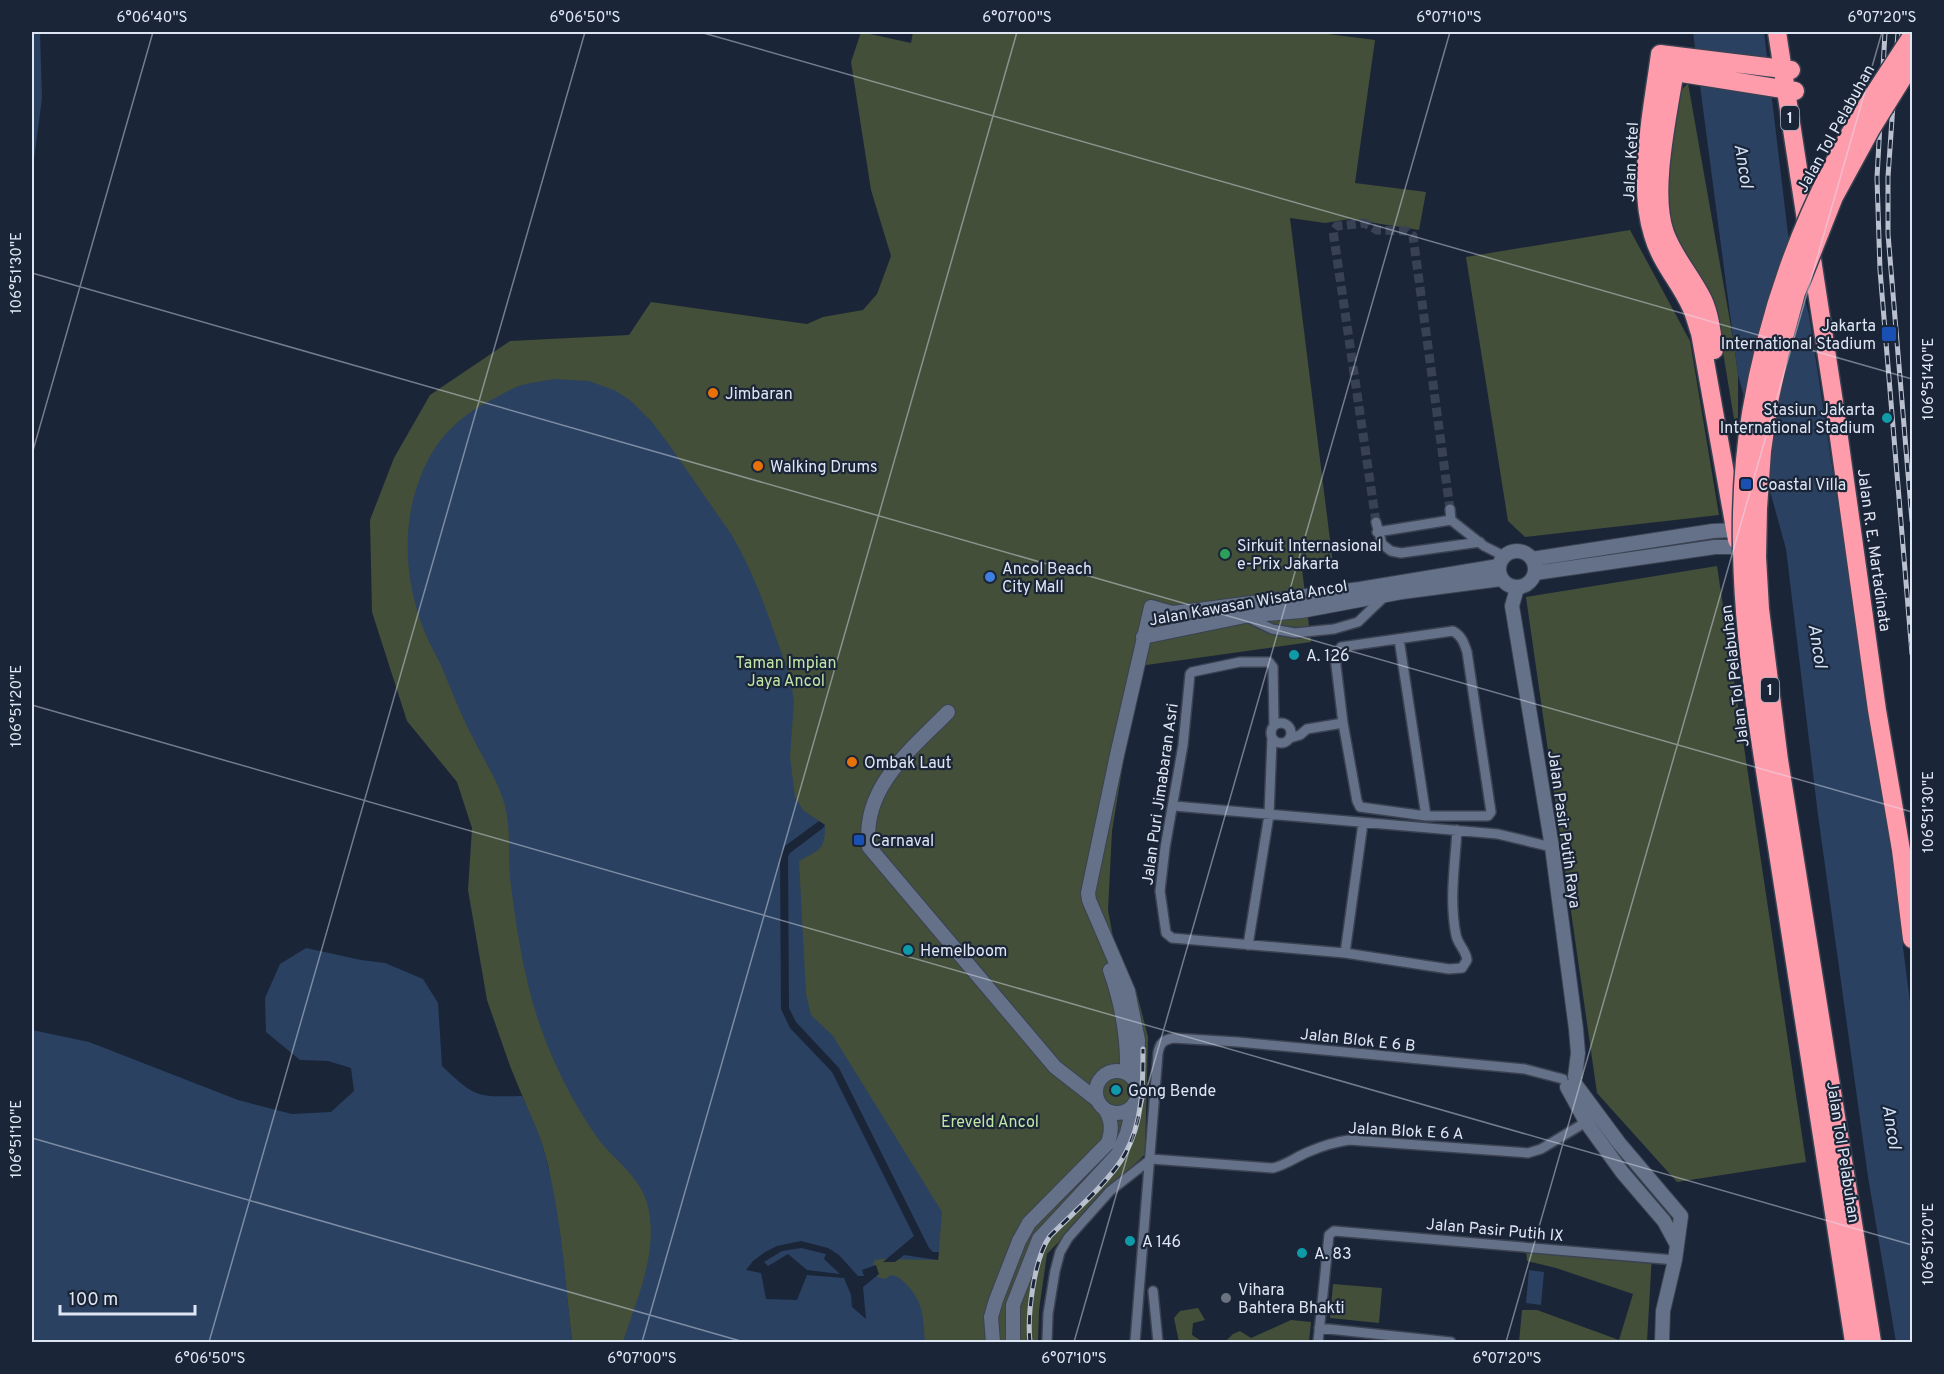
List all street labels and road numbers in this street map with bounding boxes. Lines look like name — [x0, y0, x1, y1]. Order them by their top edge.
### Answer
street label: Jalan Tol Pelabuhan — [1793, 62, 1880, 196]
road number: 1 — [1781, 106, 1799, 130]
street label: Jalan Ketel — [1620, 122, 1644, 203]
street label: Jalan R. E. Martadinata — [1852, 468, 1894, 633]
street label: Jalan Kawasan Wisata Ancol — [1148, 577, 1349, 631]
street label: Jalan Tol Pelabuhan — [1717, 604, 1755, 748]
road number: 1 — [1761, 678, 1779, 702]
street label: Jalan Puri Jimabaran Asri — [1138, 702, 1184, 887]
street label: Jalan Pasir Putih Raya — [1542, 749, 1584, 910]
street label: Jalan Blok E 6 B — [1299, 1025, 1416, 1057]
street label: Jalan Tol Pelabuhan — [1821, 1080, 1863, 1224]
street label: Jalan Blok E 6 A — [1348, 1119, 1464, 1145]
street label: Jalan Pasir Putih IX — [1425, 1215, 1564, 1247]

